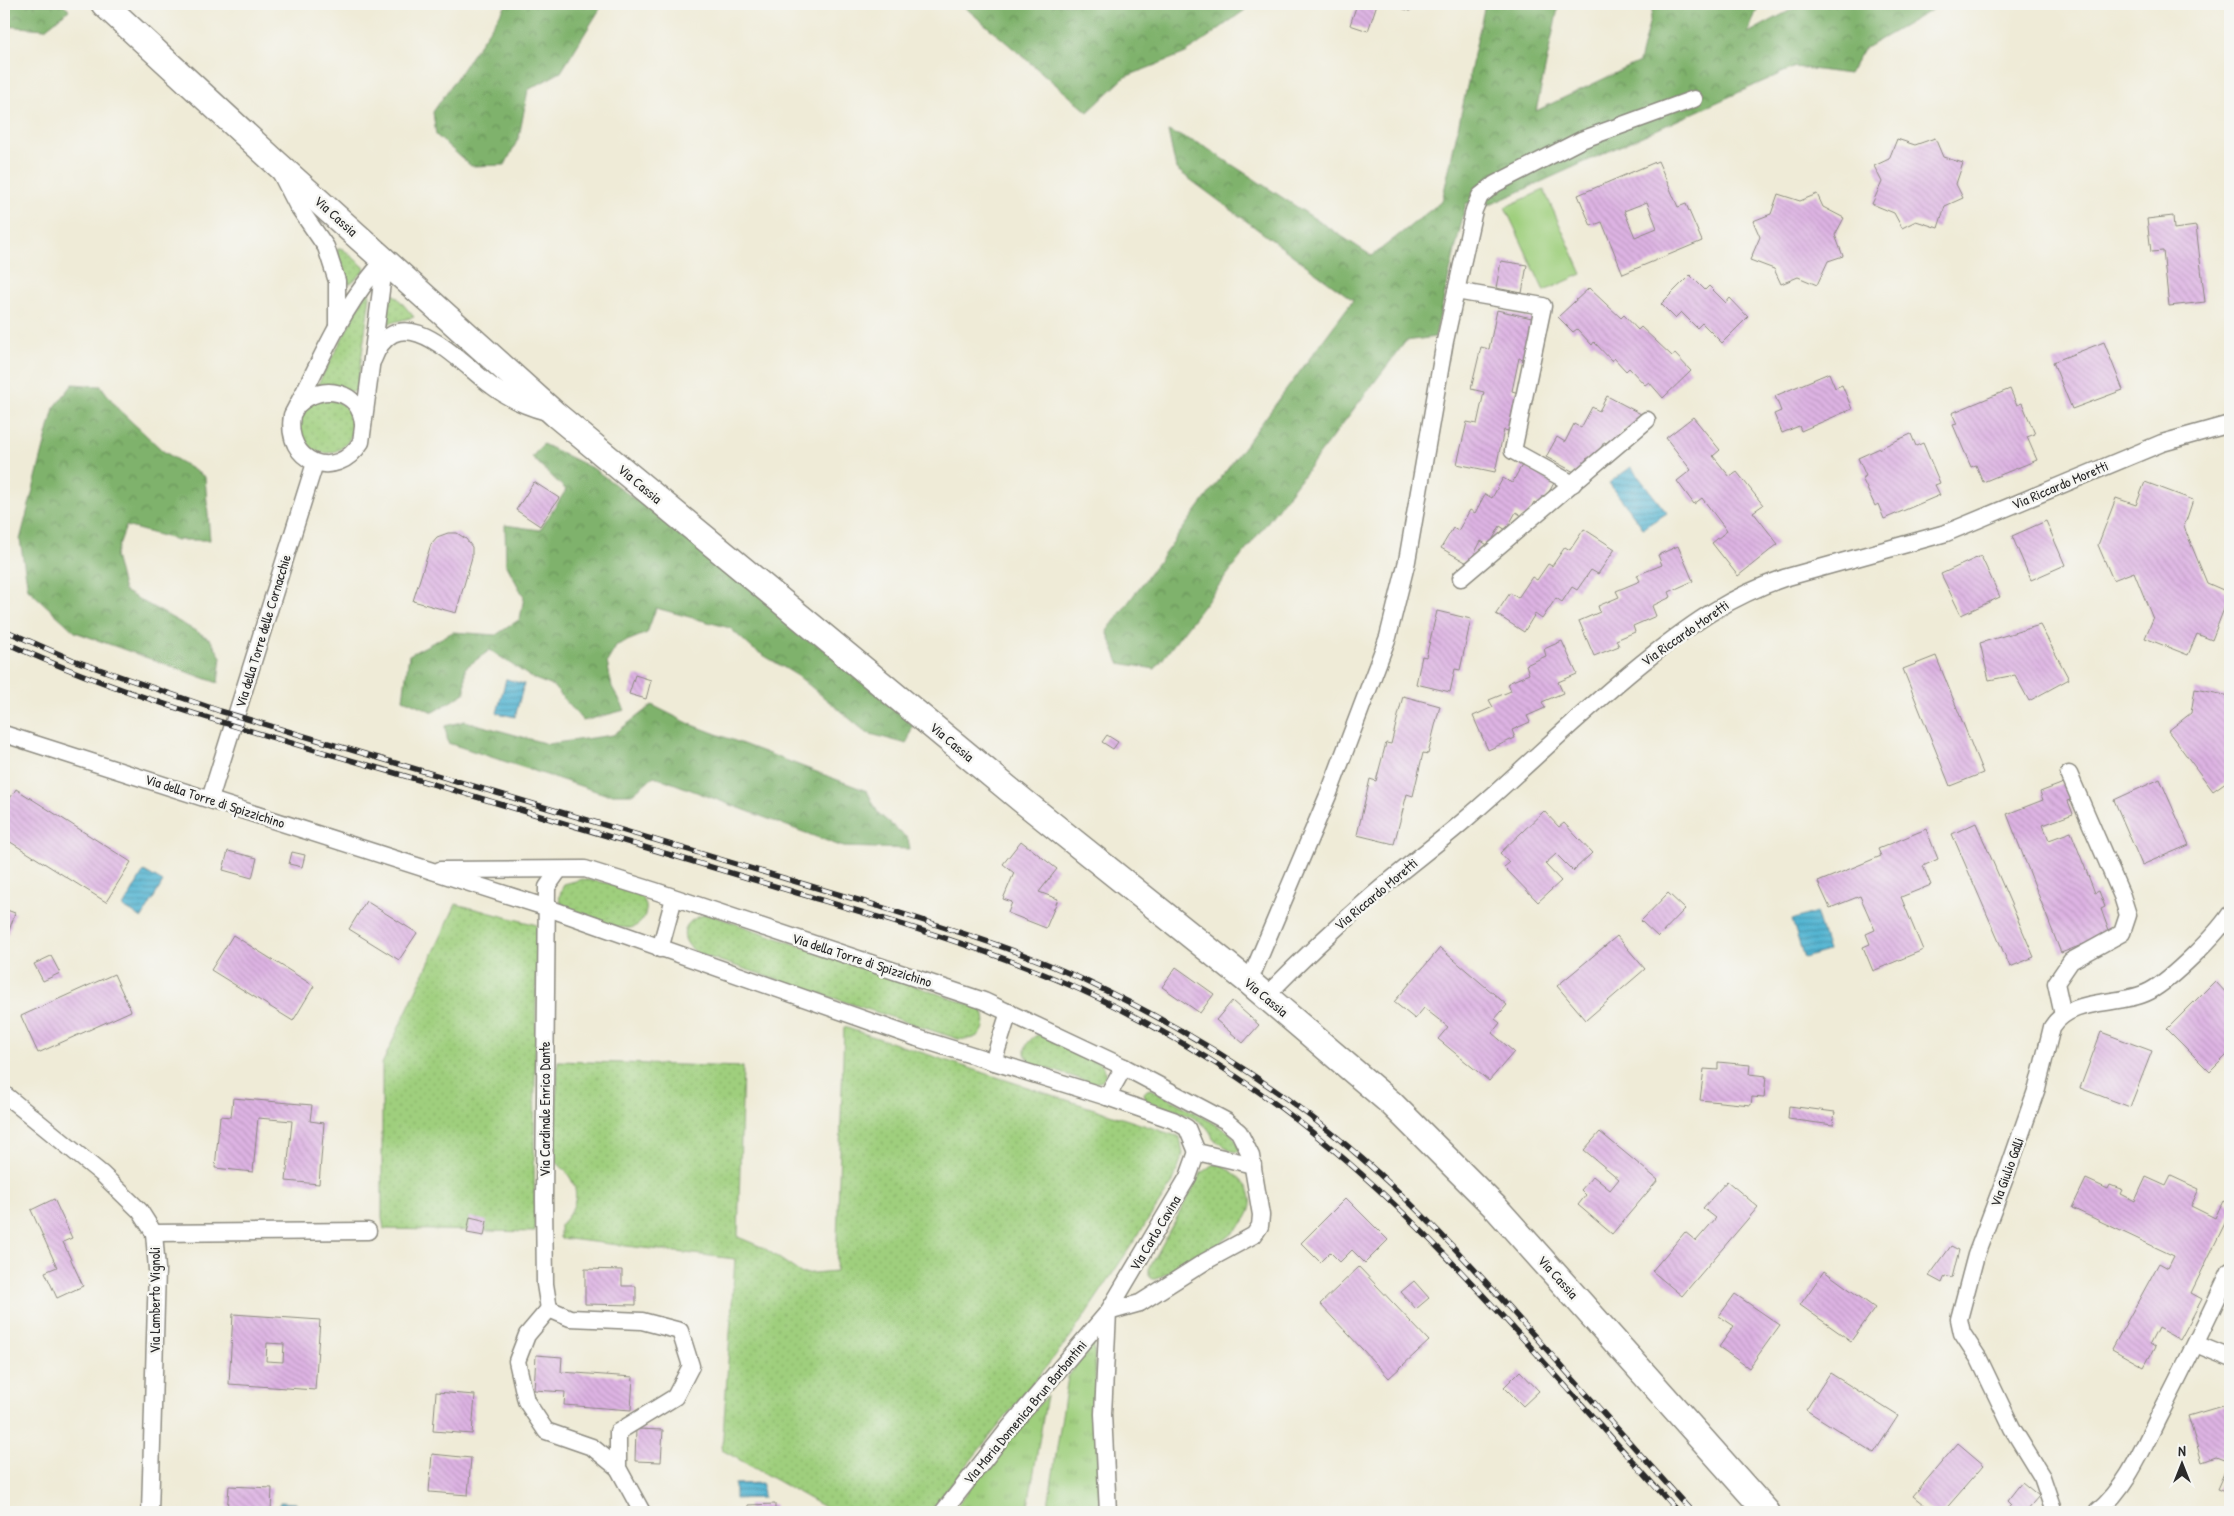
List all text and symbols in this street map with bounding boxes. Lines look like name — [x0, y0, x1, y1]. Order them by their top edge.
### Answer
street label: Via Cassia — [311, 191, 362, 241]
street label: Via Riccardo Moretti — [2009, 456, 2111, 513]
street label: Via Cassia — [614, 460, 667, 508]
street label: Via della Torre delle Cornacchie — [230, 552, 295, 710]
street label: Via Riccardo Moretti — [1637, 595, 1732, 670]
street label: Via Cassia — [926, 718, 979, 766]
street label: Via della Torre di Spizzichino — [142, 769, 288, 833]
street label: Via Riccardo Moretti — [1330, 853, 1421, 934]
street label: Via della Torre di Spizzichino — [789, 928, 935, 992]
street label: Via Cassia — [1240, 973, 1293, 1021]
street label: Via Cardinale Enrico Dante — [535, 1041, 554, 1177]
street label: Via Giulio Galli — [1985, 1135, 2028, 1209]
street label: Via Carlo Cavina — [1125, 1191, 1185, 1274]
street label: Via Lamberto Vignoli — [145, 1247, 165, 1353]
street label: Via Cassia — [1534, 1251, 1583, 1303]
street label: Via Maria Domenica Brun Barbantini — [959, 1336, 1091, 1488]
north arrow — [2156, 1438, 2206, 1488]
text: N — [2178, 1441, 2186, 1460]

